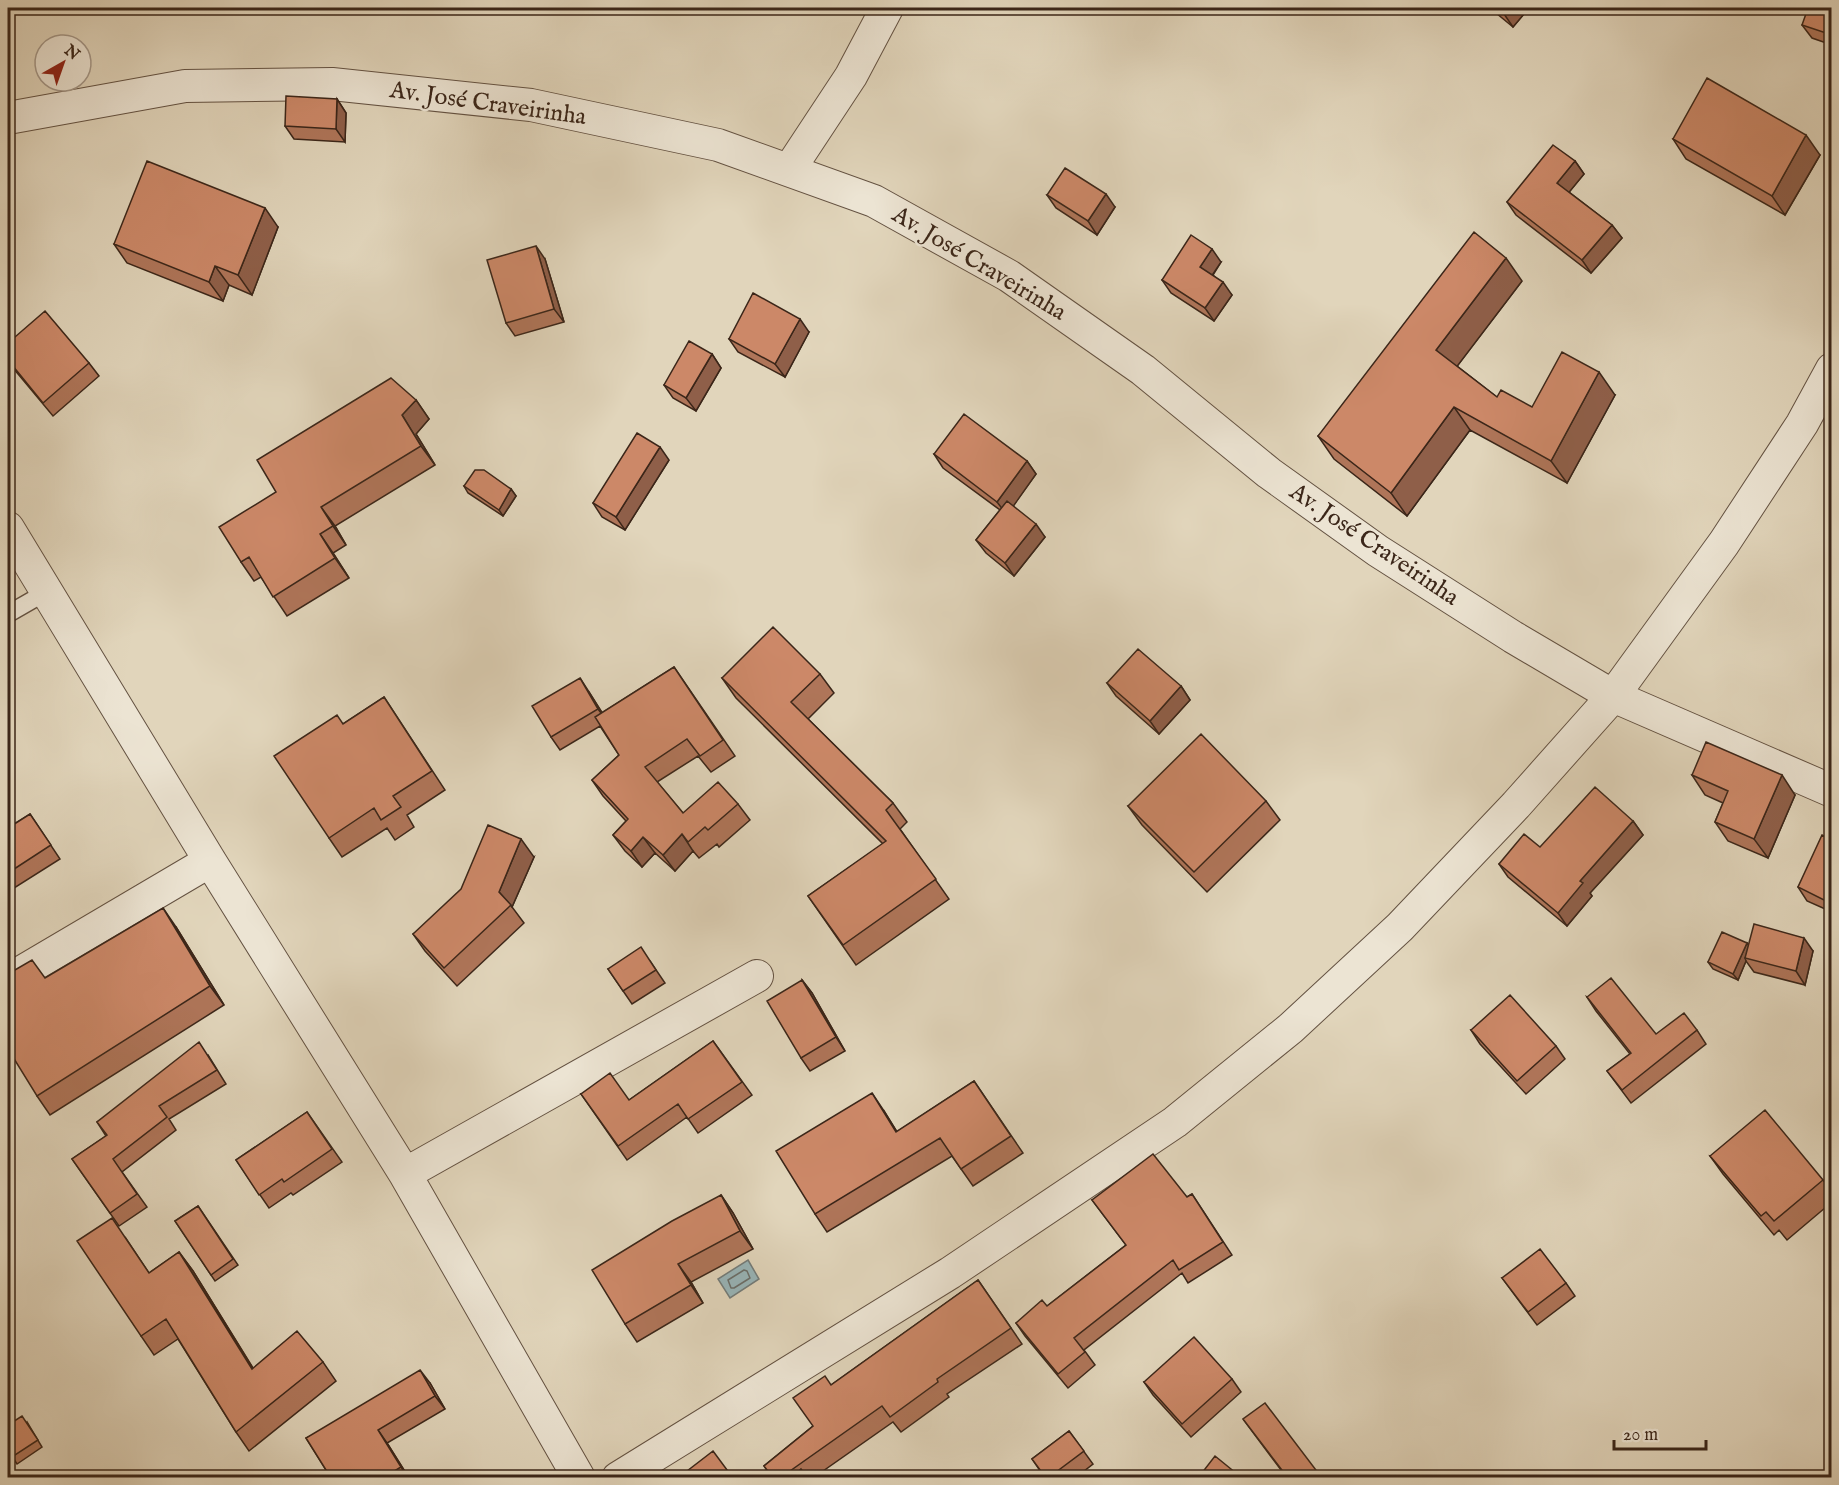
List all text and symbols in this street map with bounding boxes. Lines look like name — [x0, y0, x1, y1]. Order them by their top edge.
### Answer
north arrow — [33, 33, 93, 93]
text: N — [59, 40, 83, 65]
street label: Av. José Craveirinha — [387, 75, 589, 133]
street label: Av. José Craveirinha — [885, 199, 1072, 329]
street label: Av. José Craveirinha — [1282, 476, 1465, 614]
scale bar — [1614, 1413, 1706, 1451]
text: 20 m — [1623, 1424, 1658, 1447]

